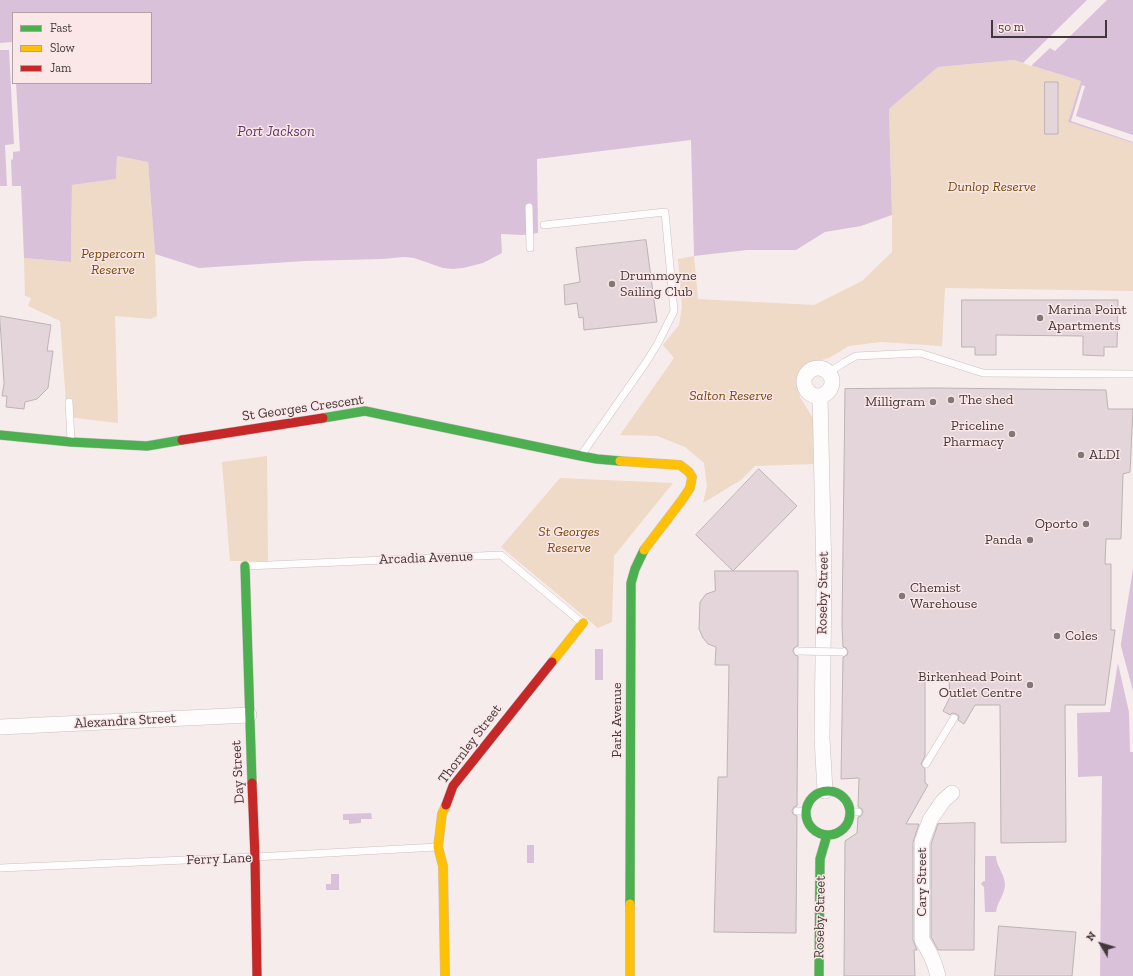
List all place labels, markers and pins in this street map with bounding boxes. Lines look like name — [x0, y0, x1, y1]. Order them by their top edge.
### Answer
place label: Drummoyne Sailing Club — [620, 268, 696, 300]
marker: Drummoyne Sailing Club — [607, 279, 617, 289]
place label: Marina Point Apartments — [1048, 302, 1127, 334]
marker: Marina Point Apartments — [1035, 313, 1045, 323]
place label: The shed — [959, 392, 1014, 408]
place label: Milligram — [865, 394, 925, 410]
marker: The shed — [946, 395, 956, 405]
marker: Milligram — [928, 397, 938, 407]
place label: Priceline Pharmacy — [943, 418, 1004, 450]
marker: Priceline Pharmacy — [1007, 429, 1017, 439]
place label: ALDI — [1089, 447, 1120, 463]
marker: ALDI — [1076, 450, 1086, 460]
place label: Oporto — [1035, 516, 1078, 532]
marker: Oporto — [1081, 519, 1091, 529]
place label: Panda — [985, 532, 1022, 548]
marker: Panda — [1025, 535, 1035, 545]
place label: Chemist Warehouse — [910, 580, 977, 612]
marker: Chemist Warehouse — [897, 591, 907, 601]
place label: Coles — [1065, 628, 1098, 644]
marker: Coles — [1052, 631, 1062, 641]
place label: Birkenhead Point Outlet Centre — [918, 669, 1022, 702]
marker: Birkenhead Point Outlet Centre — [1025, 680, 1035, 690]

